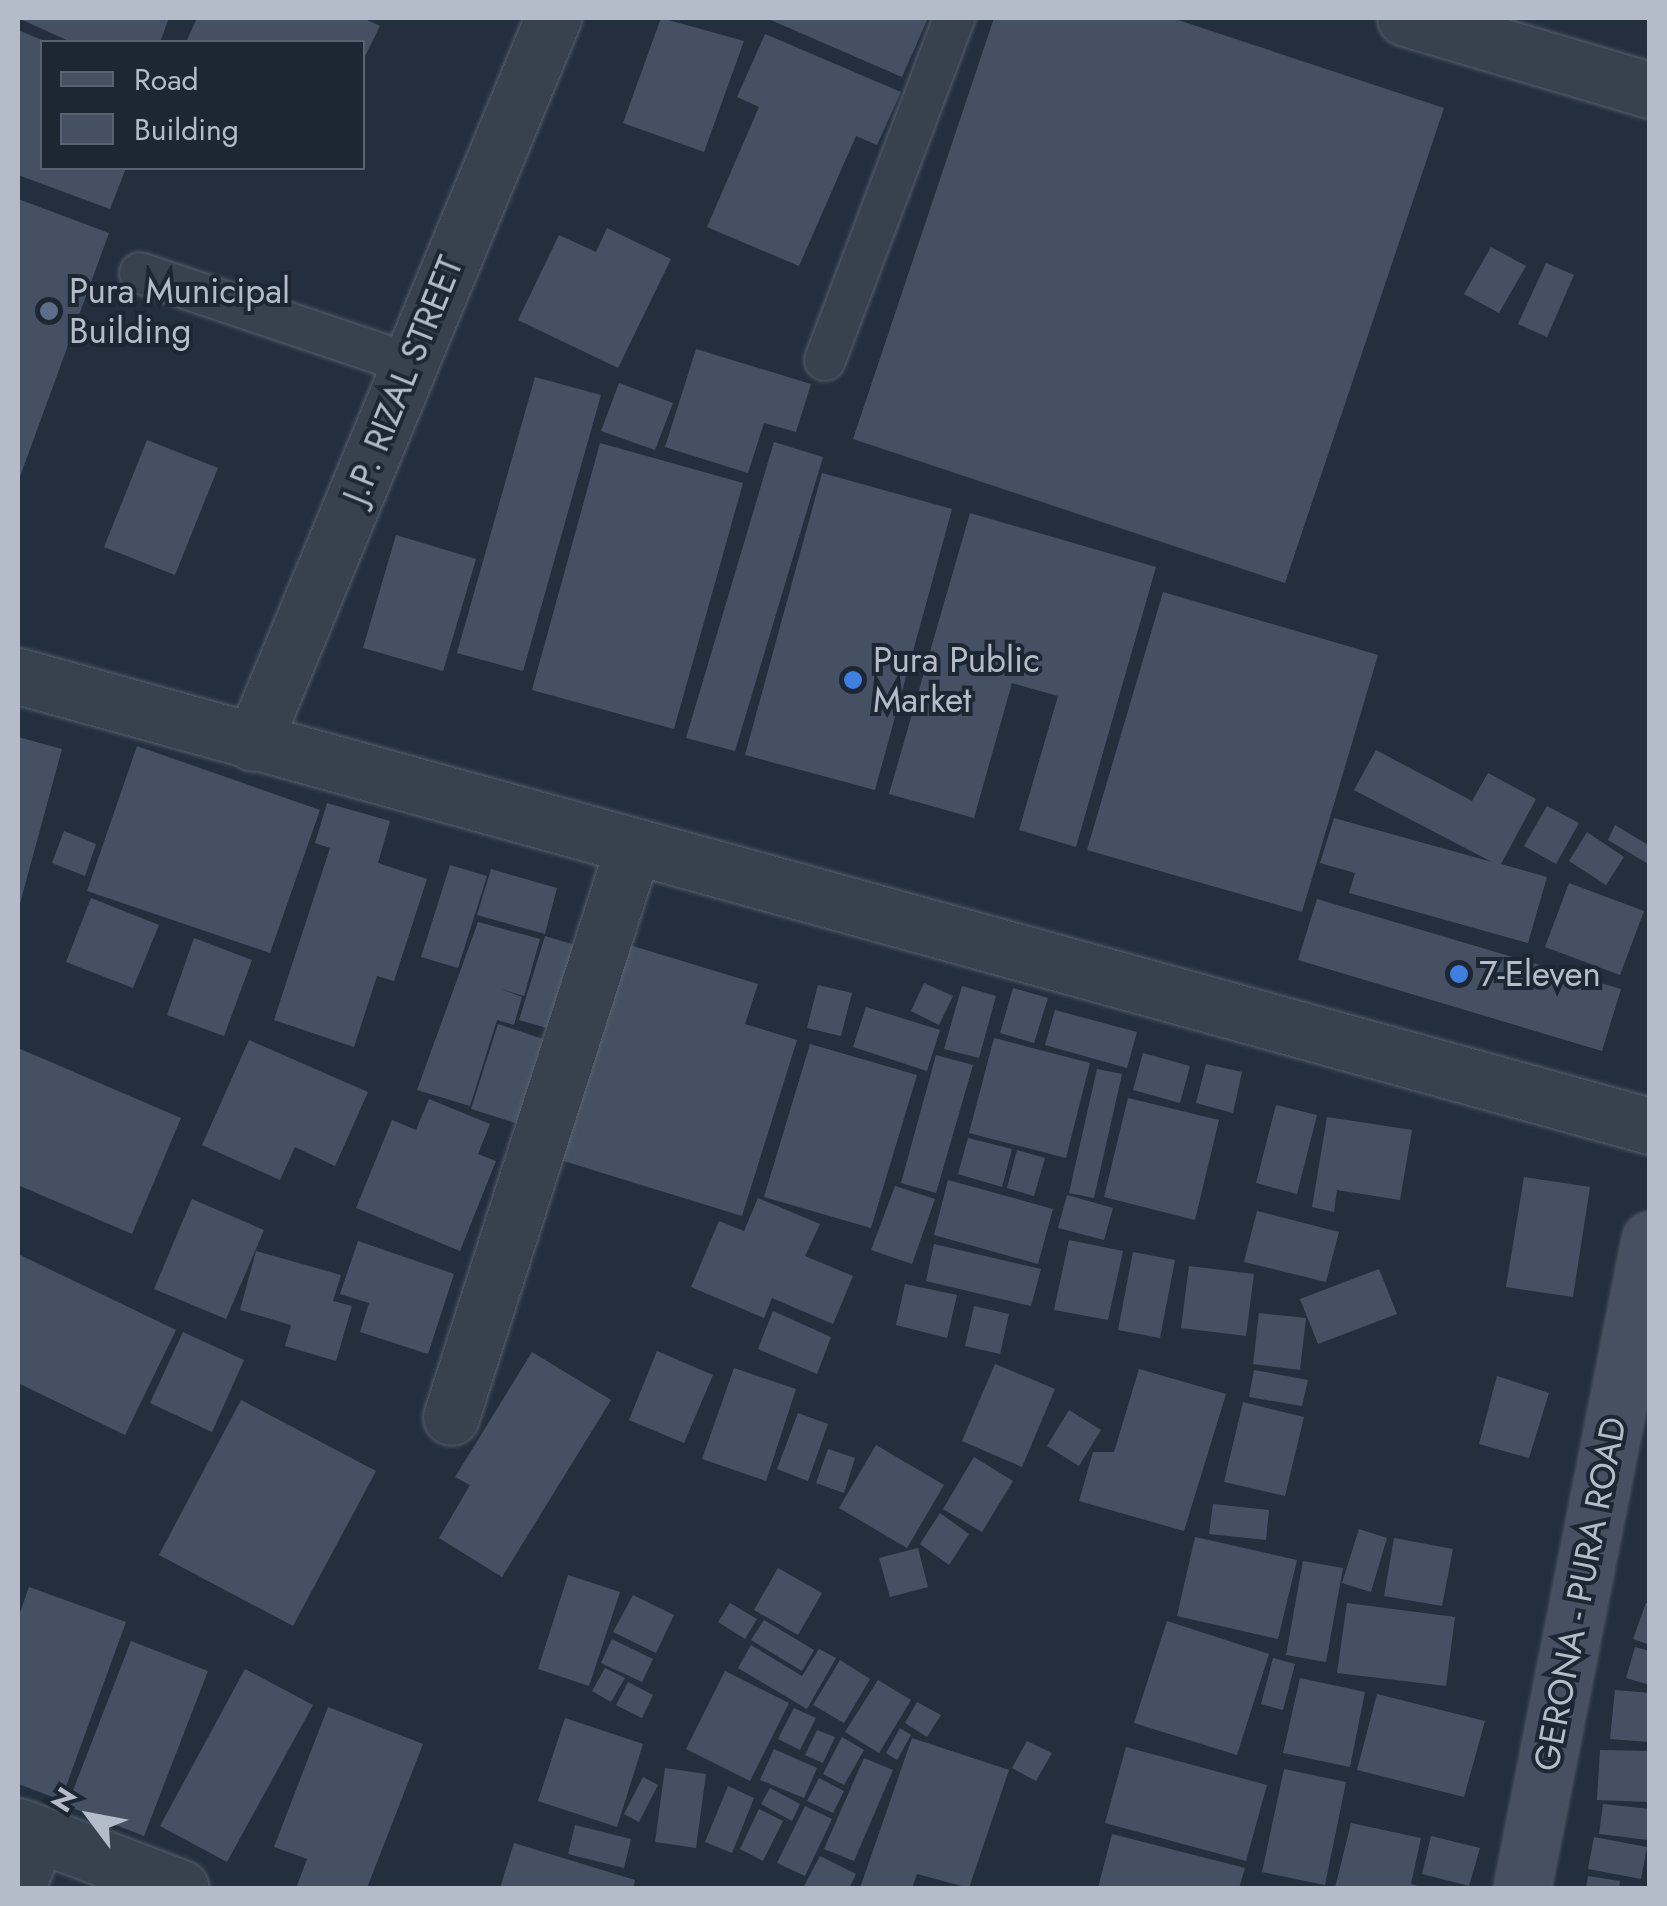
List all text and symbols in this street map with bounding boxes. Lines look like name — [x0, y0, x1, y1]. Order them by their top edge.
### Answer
legend — [40, 40, 365, 170]
text: Road — [134, 58, 199, 101]
text: Building — [134, 108, 239, 151]
street label: J.P. RIZAL STREET — [334, 250, 472, 510]
place label: Pura Municipal Building — [69, 270, 290, 352]
marker: Pura Municipal Building — [38, 300, 60, 322]
place label: Pura Public Market — [873, 639, 1040, 721]
marker: Pura Public Market — [842, 669, 864, 691]
place label: 7-Eleven — [1479, 953, 1601, 995]
marker: 7-Eleven — [1448, 963, 1470, 985]
street label: GERONA - PURA ROAD — [1525, 1414, 1635, 1774]
north arrow — [40, 1766, 140, 1866]
text: N — [41, 1780, 87, 1820]

